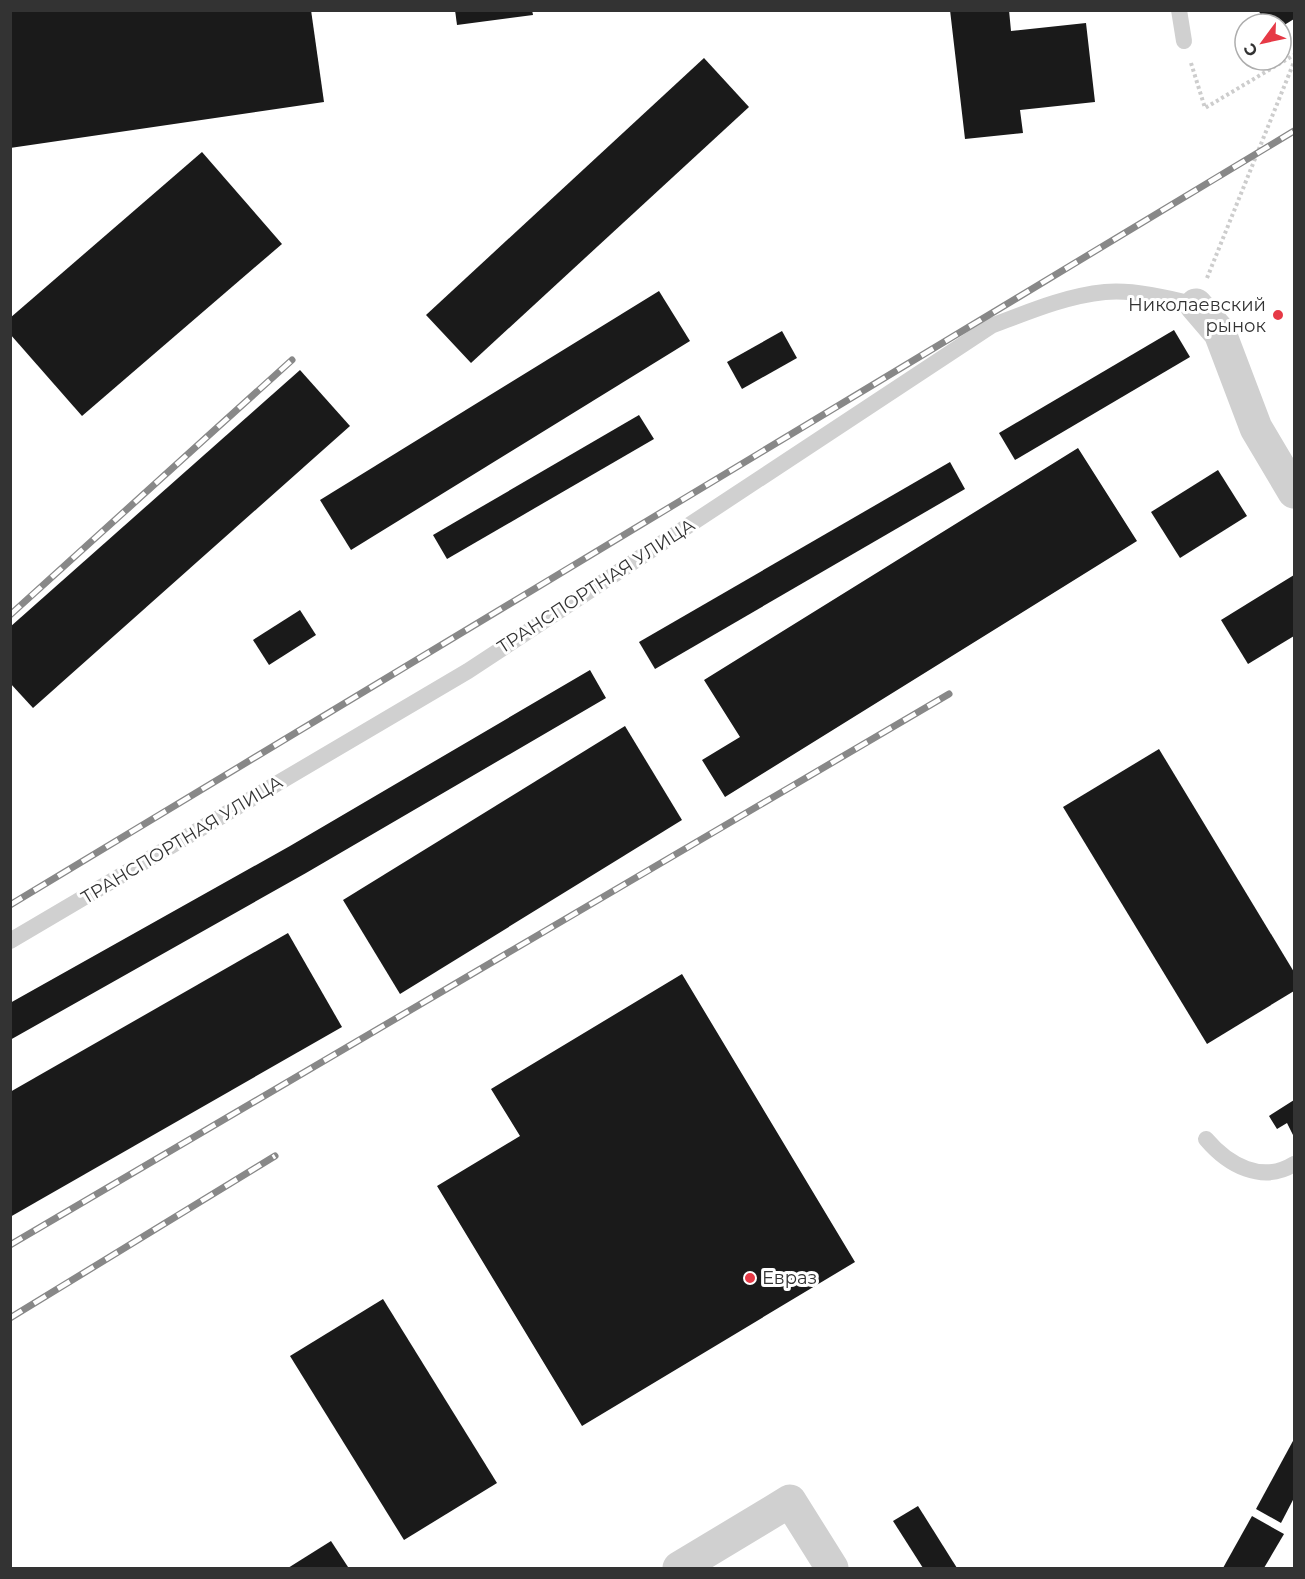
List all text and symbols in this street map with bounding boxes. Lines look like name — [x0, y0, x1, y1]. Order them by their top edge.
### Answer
north arrow — [1233, 12, 1293, 72]
text: С — [1240, 40, 1262, 60]
place label: Николаевский рынок — [1128, 294, 1267, 337]
marker: Николаевский рынок — [1271, 308, 1285, 322]
street label: ТРАНСПОРТНАЯ УЛИЦА — [493, 514, 699, 658]
street label: ТРАНСПОРТНАЯ УЛИЦА — [77, 771, 287, 909]
place label: Евраз — [762, 1267, 817, 1289]
marker: Евраз — [743, 1271, 757, 1285]

